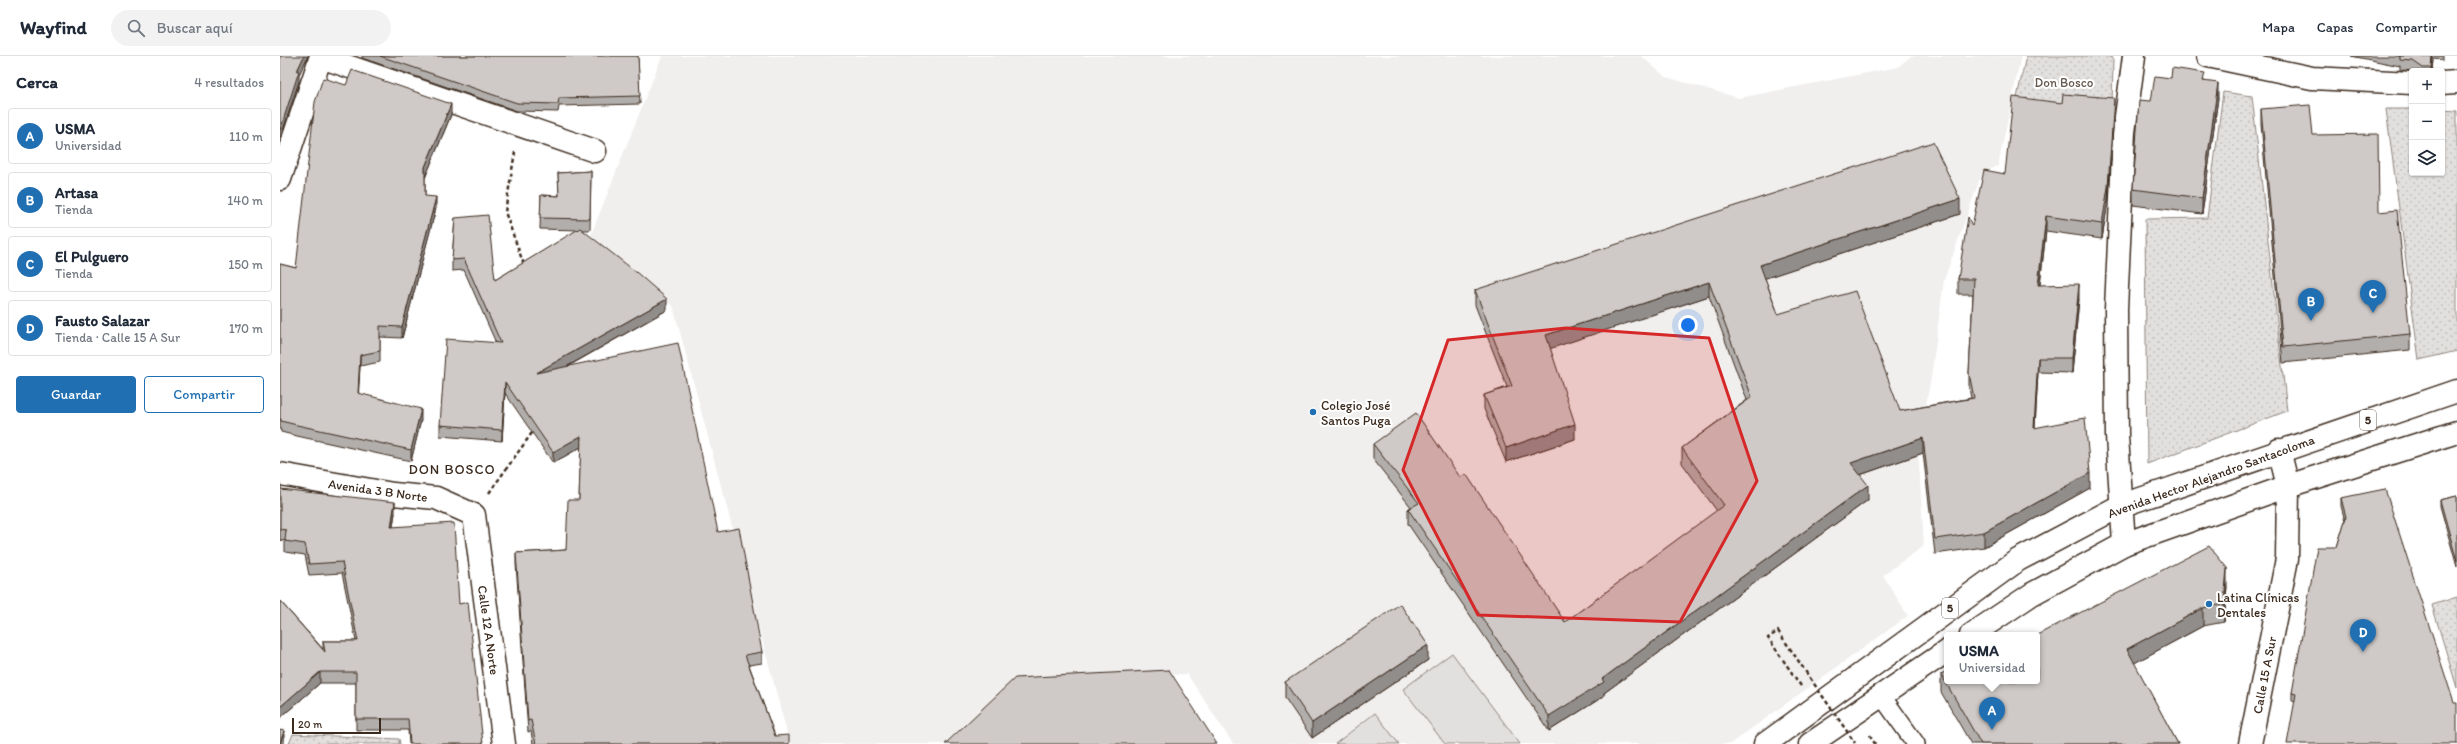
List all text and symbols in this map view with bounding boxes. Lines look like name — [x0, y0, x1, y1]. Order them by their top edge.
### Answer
search box — [111, 10, 391, 46]
text: Wayfind — [20, 16, 87, 39]
icon: search — [125, 17, 147, 39]
text: Buscar aquí — [157, 19, 233, 37]
text: Mapa — [2262, 19, 2295, 36]
text: Capas — [2317, 19, 2354, 36]
text: Compartir — [2376, 19, 2437, 36]
map controls — [2409, 68, 2445, 176]
button: + — [2409, 68, 2445, 104]
text: Cerca — [16, 72, 58, 92]
text: 4 resultados — [194, 75, 264, 90]
park label: Don Bosco — [2035, 75, 2094, 90]
button: − — [2409, 104, 2445, 140]
text: USMA — [55, 120, 95, 138]
text: A — [26, 129, 34, 144]
text: 110 m — [229, 129, 263, 144]
text: Universidad — [55, 138, 122, 153]
button: layers — [2409, 140, 2445, 176]
text: Artasa — [55, 184, 98, 202]
text: B — [26, 193, 34, 208]
text: 140 m — [227, 193, 263, 208]
text: Tienda — [55, 202, 93, 217]
text: El Pulguero — [55, 248, 129, 266]
text: C — [26, 257, 34, 272]
text: 150 m — [228, 257, 263, 272]
text: Tienda — [55, 266, 93, 281]
pin: C — [2360, 280, 2386, 313]
pin: B — [2298, 288, 2324, 321]
text: Fausto Salazar — [55, 312, 150, 330]
your location — [1678, 315, 1698, 335]
text: D — [26, 321, 34, 336]
text: 170 m — [229, 321, 263, 336]
text: Tienda · Calle 15 A Sur — [55, 330, 180, 345]
button: Guardar — [16, 376, 136, 413]
button: Compartir — [144, 376, 264, 413]
place label: Colegio José Santos Puga — [1321, 398, 1391, 428]
marker: Colegio José Santos Puga — [1308, 407, 1318, 417]
road number: 5 — [2360, 410, 2376, 430]
street label: Avenida Hector Alejandro Santacoloma — [2106, 432, 2317, 521]
district label: DON BOSCO — [408, 461, 496, 478]
street label: Avenida 3 B Norte — [327, 476, 429, 505]
street label: Calle 12 A Norte — [475, 584, 502, 676]
place label: Latina Clínicas Dentales — [2217, 590, 2299, 620]
road number: 5 — [1942, 598, 1958, 618]
marker: Latina Clínicas Dentales — [2204, 599, 2214, 609]
pin: D — [2350, 619, 2376, 652]
popup — [1944, 632, 2040, 684]
street label: Calle 15 A Sur — [2250, 634, 2279, 715]
text: USMA — [1959, 642, 1999, 660]
text: Universidad — [1959, 660, 2025, 675]
pin: A — [1979, 697, 2005, 730]
scale bar — [292, 716, 381, 735]
text: 20 m — [298, 718, 322, 731]

